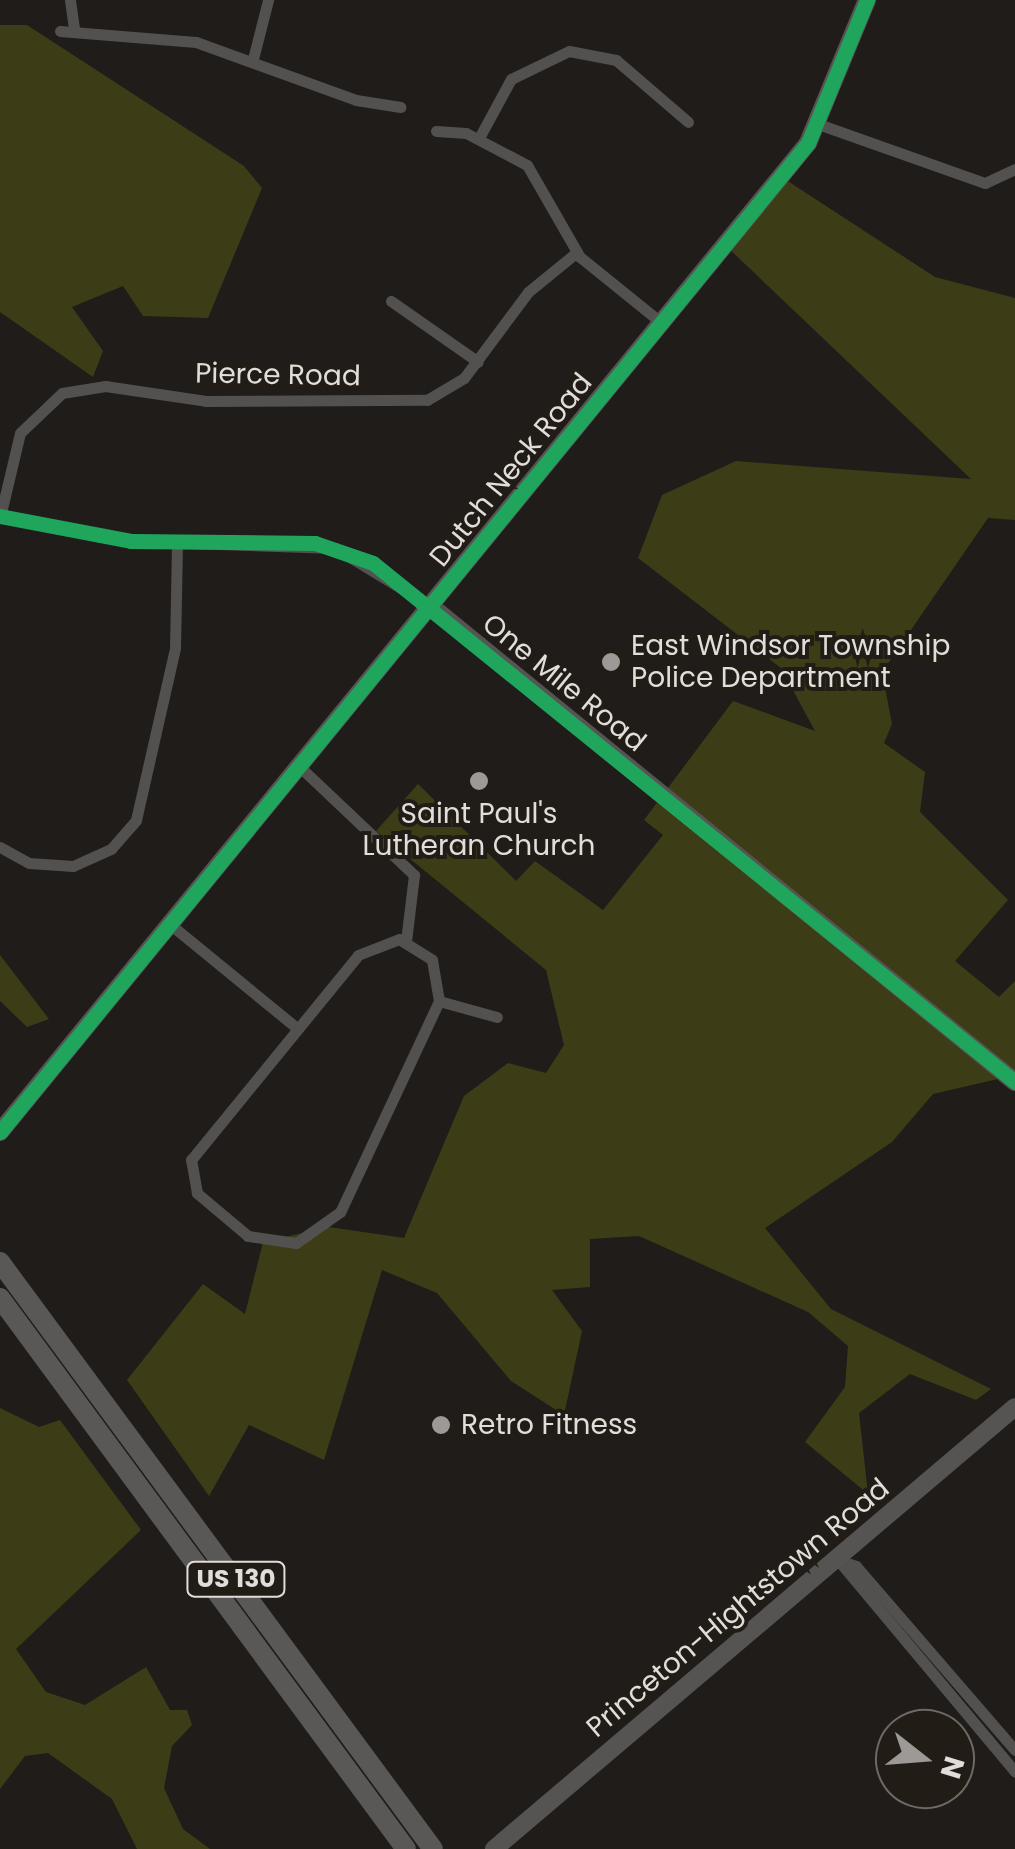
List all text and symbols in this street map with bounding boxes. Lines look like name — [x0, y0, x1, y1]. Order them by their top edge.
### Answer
street label: Pierce Road — [195, 357, 361, 393]
street label: Dutch Neck Road — [423, 367, 599, 573]
street label: One Mile Road — [476, 607, 652, 759]
place label: East Windsor Township Police Department — [631, 629, 950, 695]
marker: East Windsor Township Police Department — [600, 651, 622, 673]
marker: Saint Paul's Lutheran Church — [468, 770, 490, 792]
place label: Saint Paul's Lutheran Church — [362, 797, 596, 863]
place label: Retro Fitness — [461, 1408, 637, 1442]
marker: Retro Fitness — [430, 1414, 452, 1436]
street label: Princeton-Hightstown Road — [580, 1472, 896, 1744]
road number: US 130 — [186, 1559, 286, 1599]
north arrow — [875, 1709, 975, 1809]
text: N — [931, 1752, 974, 1783]

